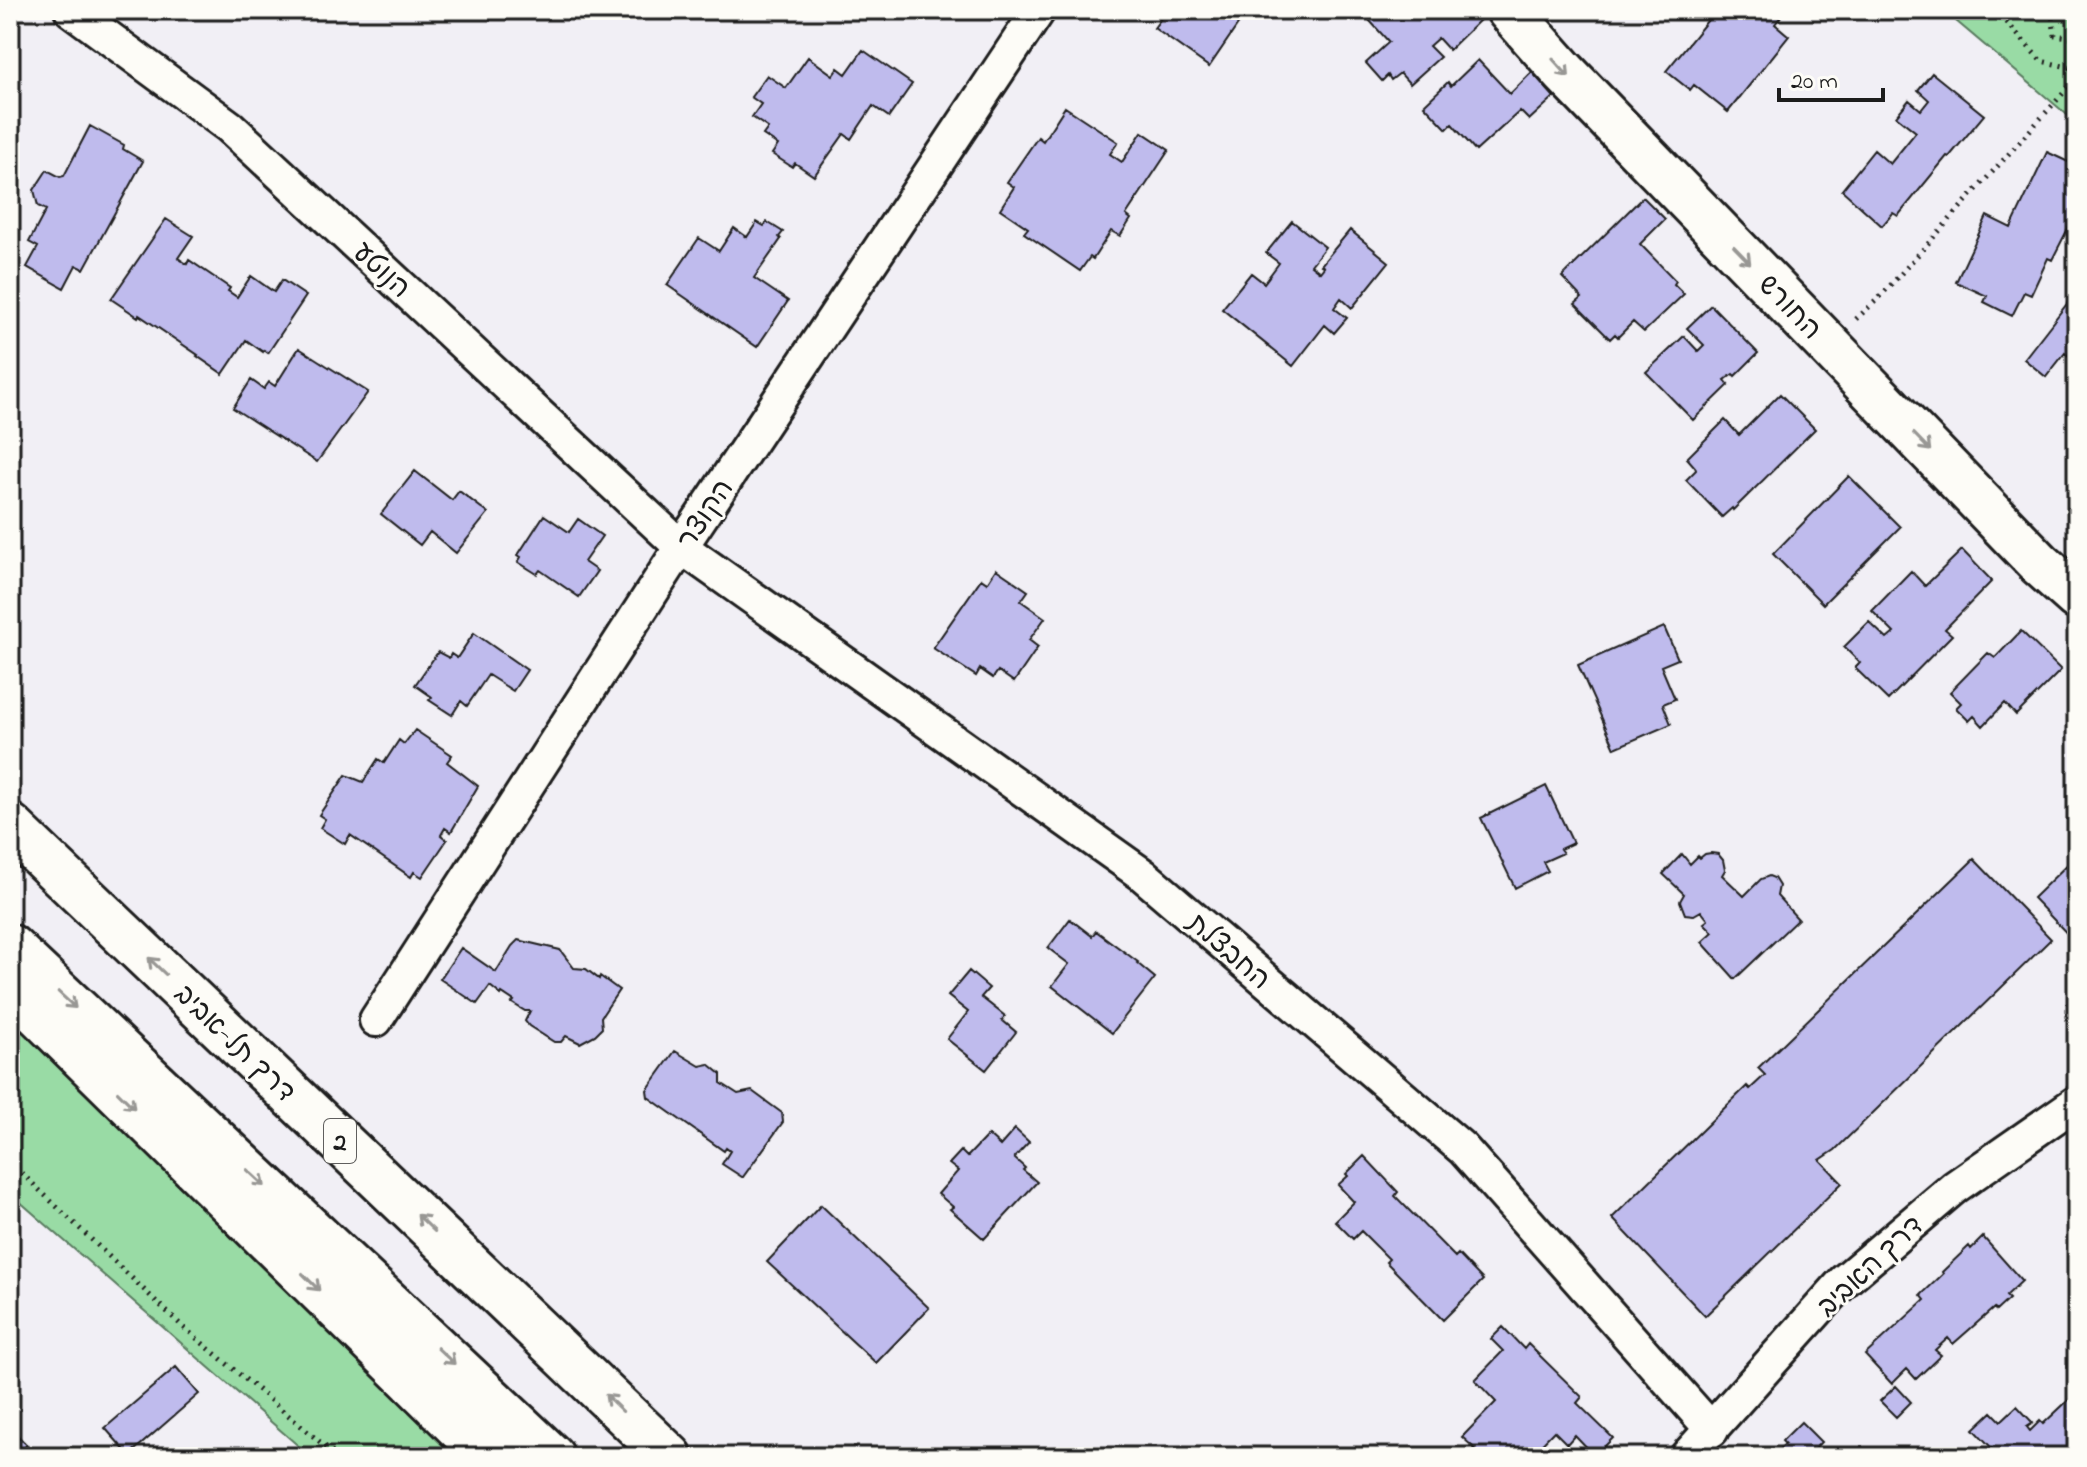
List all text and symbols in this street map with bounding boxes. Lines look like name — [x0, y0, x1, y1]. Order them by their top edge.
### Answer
scale bar — [1779, 52, 1883, 102]
one-way arrow — [1552, 58, 1570, 78]
text: 20 m — [1791, 65, 1838, 100]
street label: הנוטע — [342, 234, 419, 309]
one-way arrow — [1732, 245, 1751, 264]
street label: החורש — [1747, 266, 1830, 350]
one-way arrow — [1913, 432, 1932, 452]
street label: הקוצר — [668, 472, 745, 558]
street label: החבצלת — [1175, 903, 1279, 1001]
one-way arrow — [147, 957, 167, 976]
street label: דרך תל-אביב — [164, 976, 304, 1113]
one-way arrow — [57, 990, 76, 1009]
one-way arrow — [116, 1090, 135, 1109]
road number: 2 — [324, 1119, 356, 1163]
one-way arrow — [246, 1169, 266, 1188]
street label: דרך האביב — [1809, 1207, 1934, 1328]
one-way arrow — [416, 1214, 436, 1233]
one-way arrow — [301, 1273, 321, 1292]
one-way arrow — [435, 1347, 455, 1365]
one-way arrow — [604, 1394, 624, 1413]

